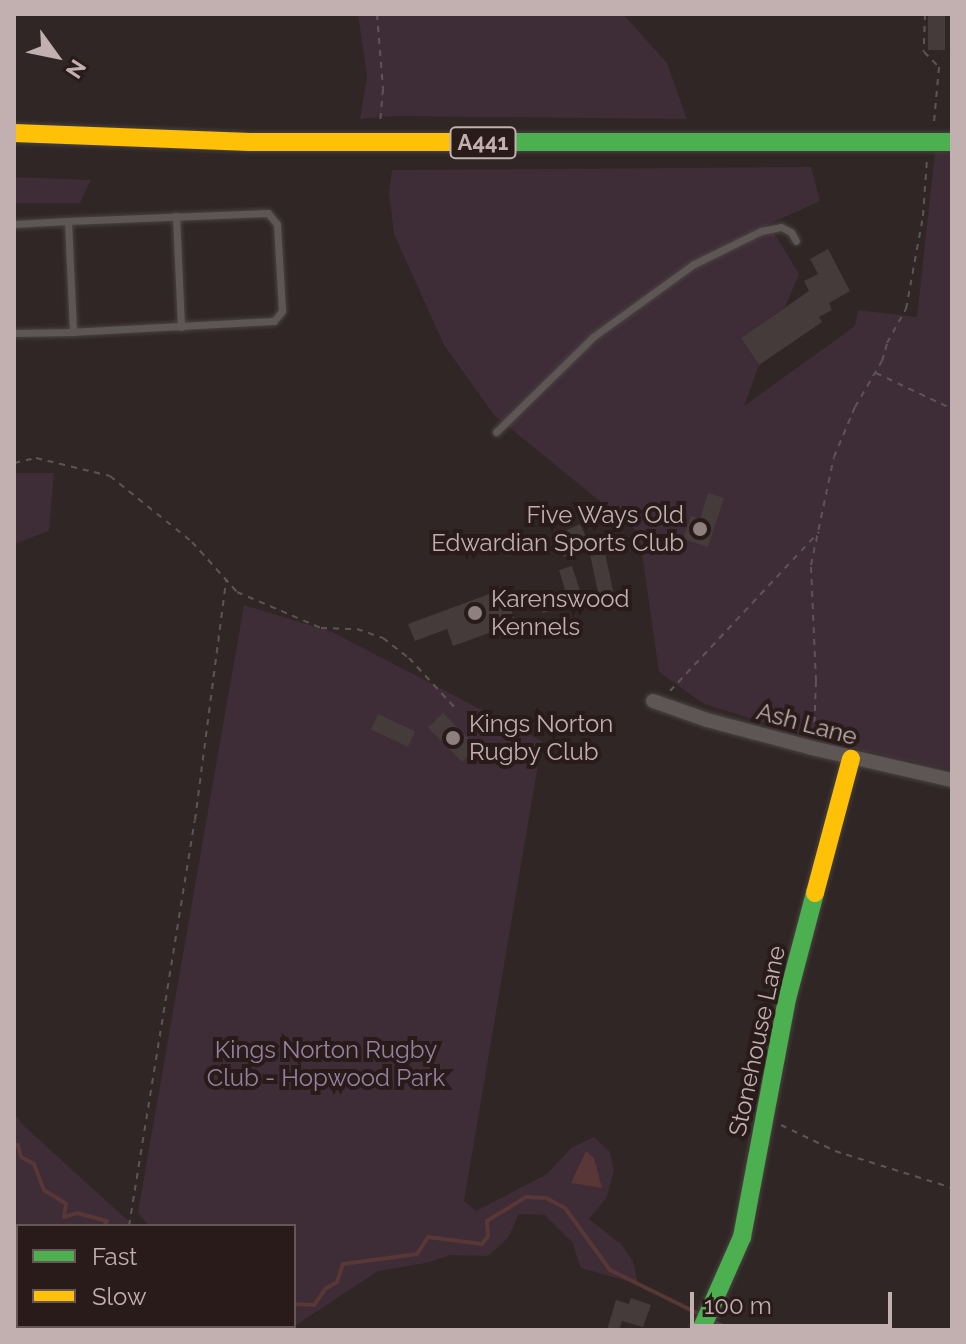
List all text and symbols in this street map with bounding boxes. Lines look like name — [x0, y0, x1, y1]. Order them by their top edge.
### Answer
north arrow — [16, 16, 96, 96]
text: N — [61, 55, 92, 83]
road number: A441 — [449, 125, 517, 161]
place label: Five Ways Old Edwardian Sports Club — [431, 501, 684, 557]
marker: Five Ways Old Edwardian Sports Club — [691, 520, 709, 538]
place label: Karenswood Kennels — [491, 585, 630, 641]
marker: Karenswood Kennels — [466, 604, 484, 622]
street label: Ash Lane — [754, 697, 860, 751]
place label: Kings Norton Rugby Club — [469, 710, 613, 766]
marker: Kings Norton Rugby Club — [444, 729, 462, 747]
street label: Stonehouse Lane — [723, 943, 791, 1139]
park label: Kings Norton Rugby Club - Hopwood Park — [207, 1036, 445, 1092]
legend — [16, 1224, 296, 1328]
text: Fast — [92, 1242, 137, 1271]
scale bar — [694, 1276, 896, 1326]
text: Slow — [92, 1282, 146, 1311]
text: 100 m — [704, 1291, 772, 1320]

